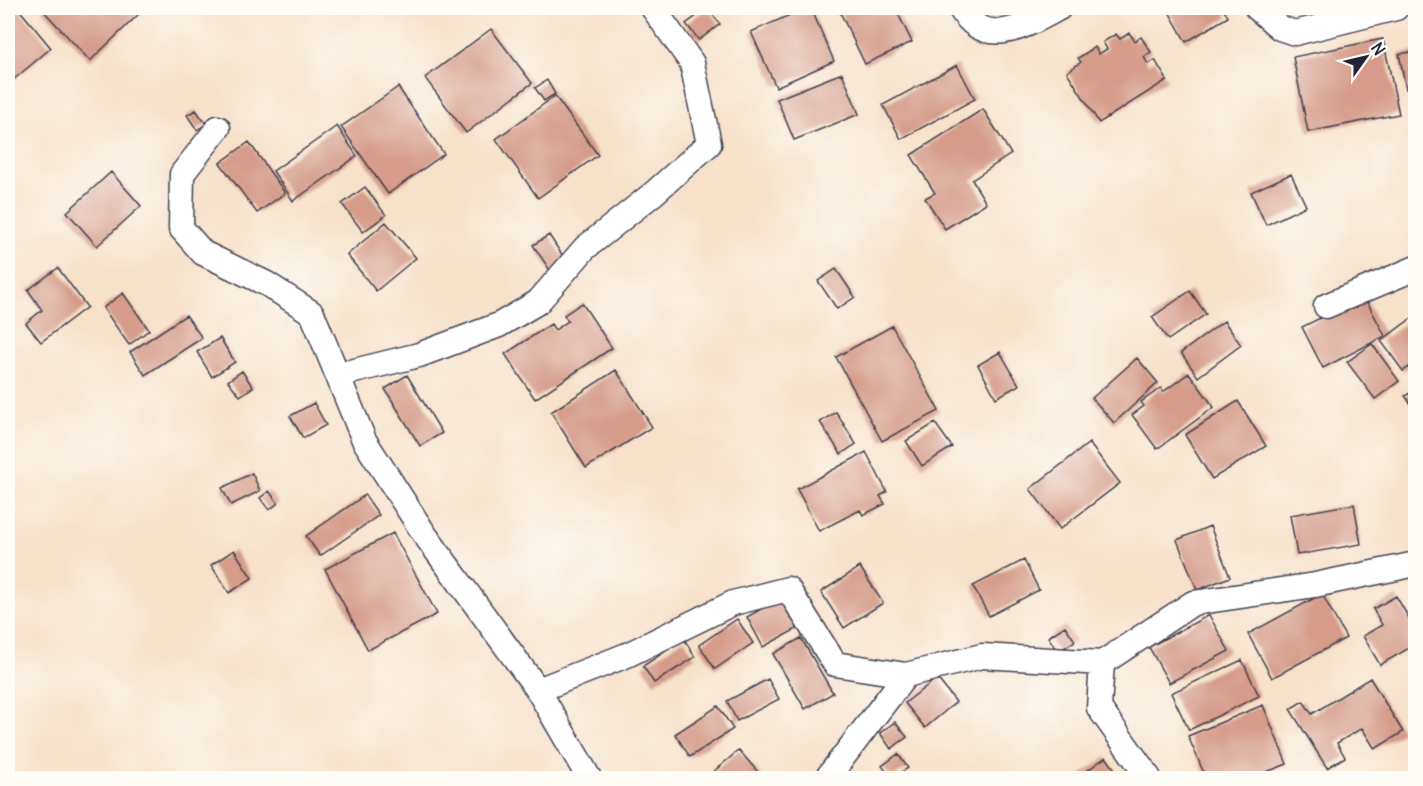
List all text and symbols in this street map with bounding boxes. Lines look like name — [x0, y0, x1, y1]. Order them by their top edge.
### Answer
north arrow — [1336, 27, 1396, 87]
text: N — [1367, 38, 1390, 59]

